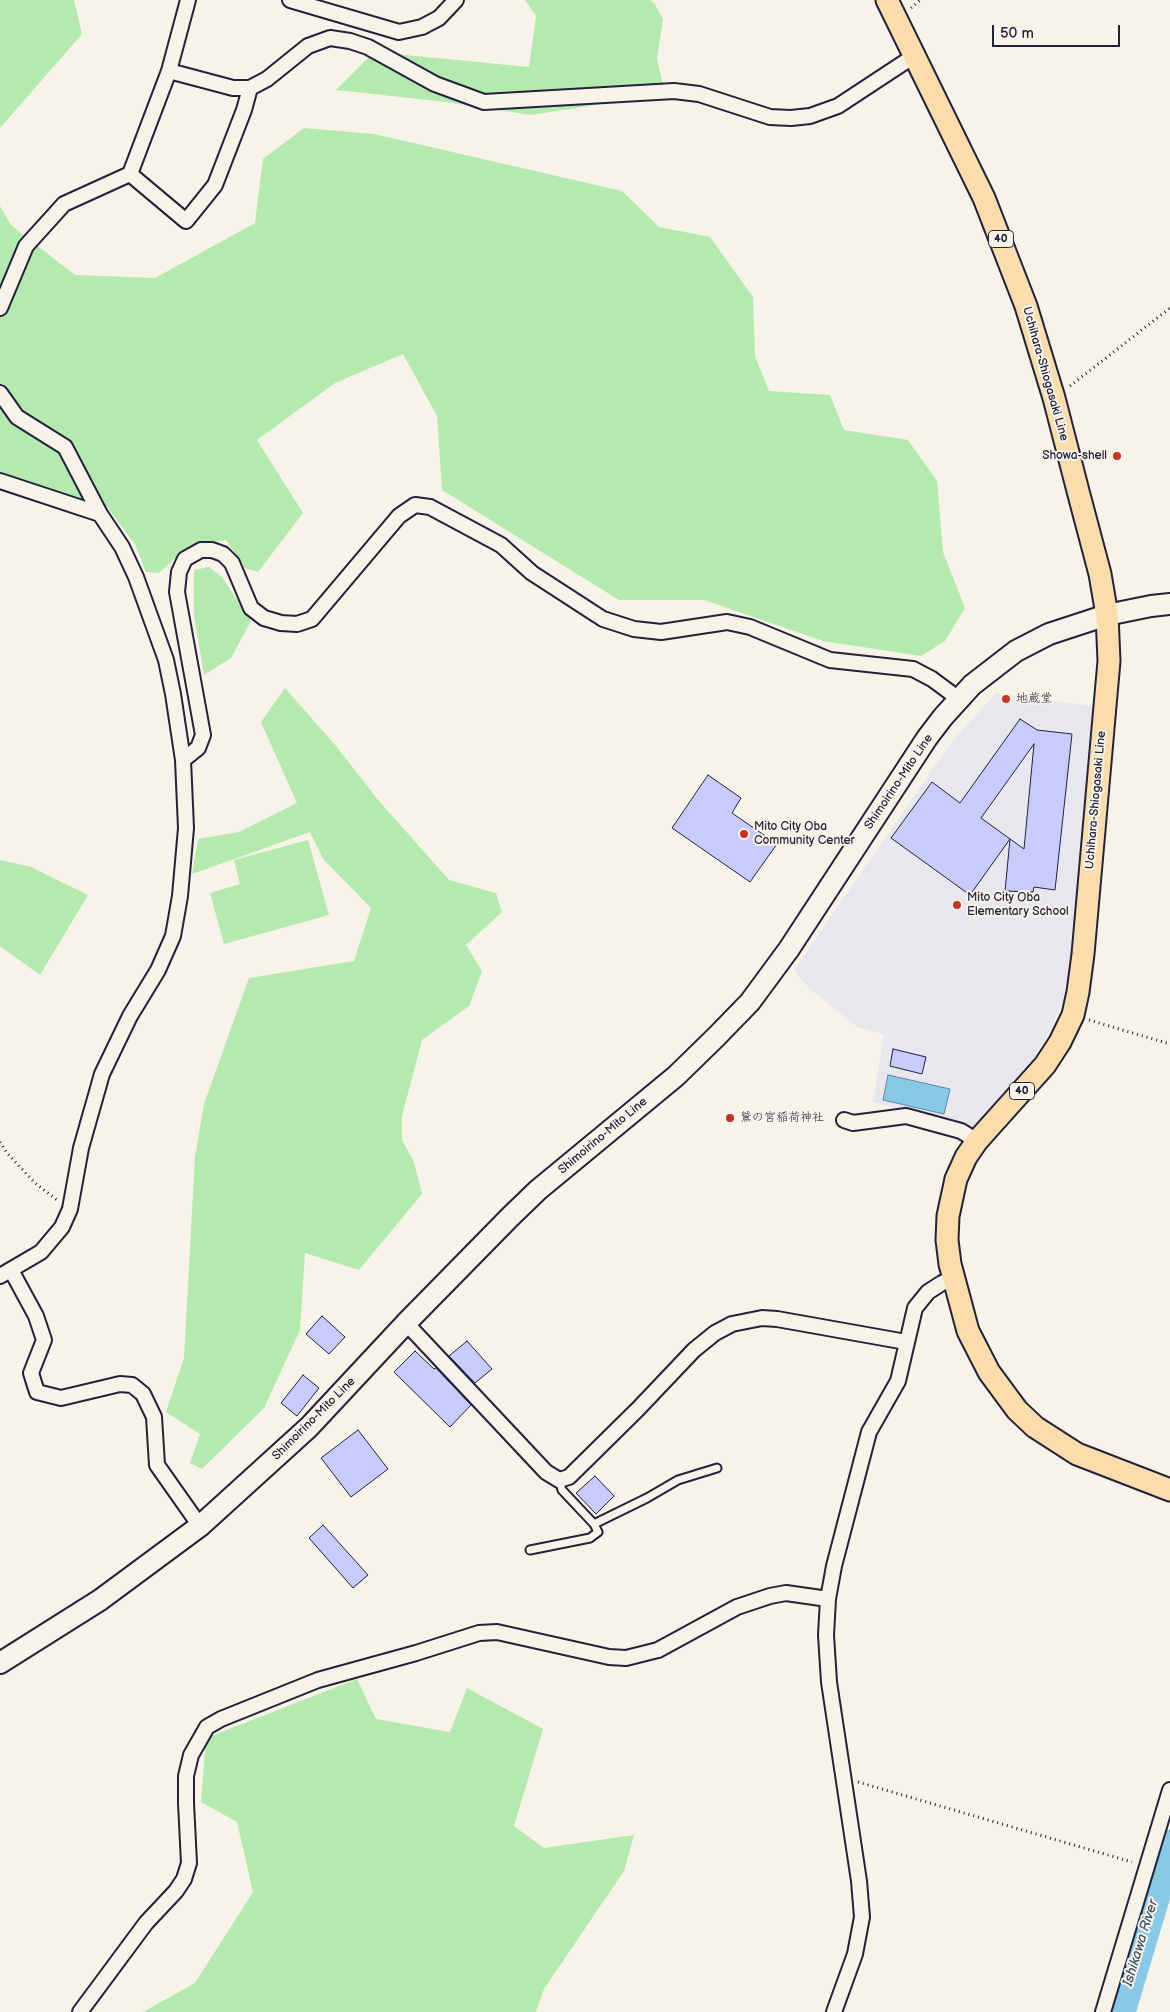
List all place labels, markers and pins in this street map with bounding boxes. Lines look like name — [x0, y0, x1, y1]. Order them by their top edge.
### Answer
place label: Showa-shell — [1042, 449, 1107, 463]
marker: Showa-shell — [1111, 450, 1123, 462]
place label: 地蔵堂 — [1016, 692, 1052, 706]
marker: 地蔵堂 — [1000, 693, 1012, 705]
place label: Mito City Oba Community Center — [754, 820, 855, 848]
marker: Mito City Oba Community Center — [738, 828, 750, 840]
place label: Mito City Oba Elementary School — [967, 891, 1069, 919]
marker: Mito City Oba Elementary School — [951, 899, 963, 911]
place label: 鷲の宮稲荷神社 — [740, 1111, 824, 1125]
marker: 鷲の宮稲荷神社 — [724, 1112, 736, 1124]

